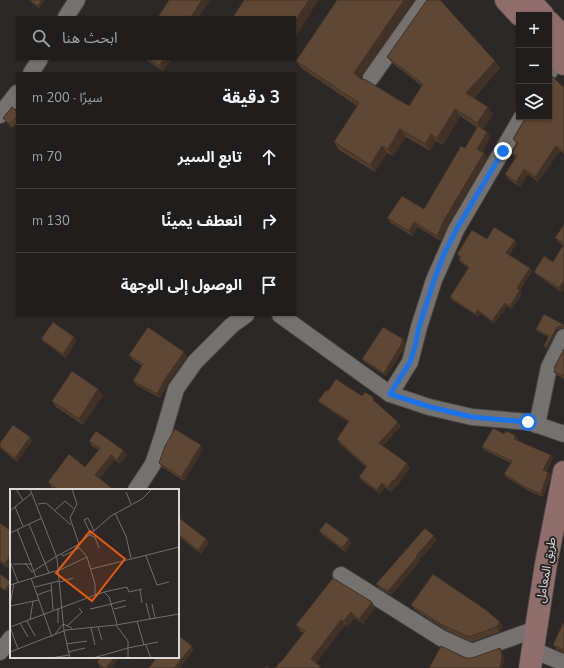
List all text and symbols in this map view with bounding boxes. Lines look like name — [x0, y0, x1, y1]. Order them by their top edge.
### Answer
map controls — [516, 12, 552, 120]
button: + — [516, 12, 552, 48]
search box — [16, 16, 296, 60]
icon: search — [30, 27, 52, 49]
text: ابحث هنا — [62, 28, 118, 48]
button: − — [516, 48, 552, 84]
button: layers — [516, 84, 552, 120]
text: 3 دقيقة — [222, 86, 280, 109]
text: سيرًا · 200 m — [32, 89, 103, 107]
route end — [494, 142, 512, 160]
icon: ahead — [258, 146, 280, 168]
text: تابع السير — [178, 147, 242, 167]
text: 70 m — [32, 148, 62, 166]
icon: right — [258, 210, 280, 232]
text: انعطف يمينًا — [161, 211, 242, 231]
text: 130 m — [32, 212, 70, 230]
icon: arrive — [258, 274, 280, 296]
text: الوصول إلى الوجهة — [121, 275, 242, 295]
route start — [519, 413, 537, 431]
inset map — [10, 489, 179, 658]
street label: طريق المعامل — [532, 536, 560, 604]

